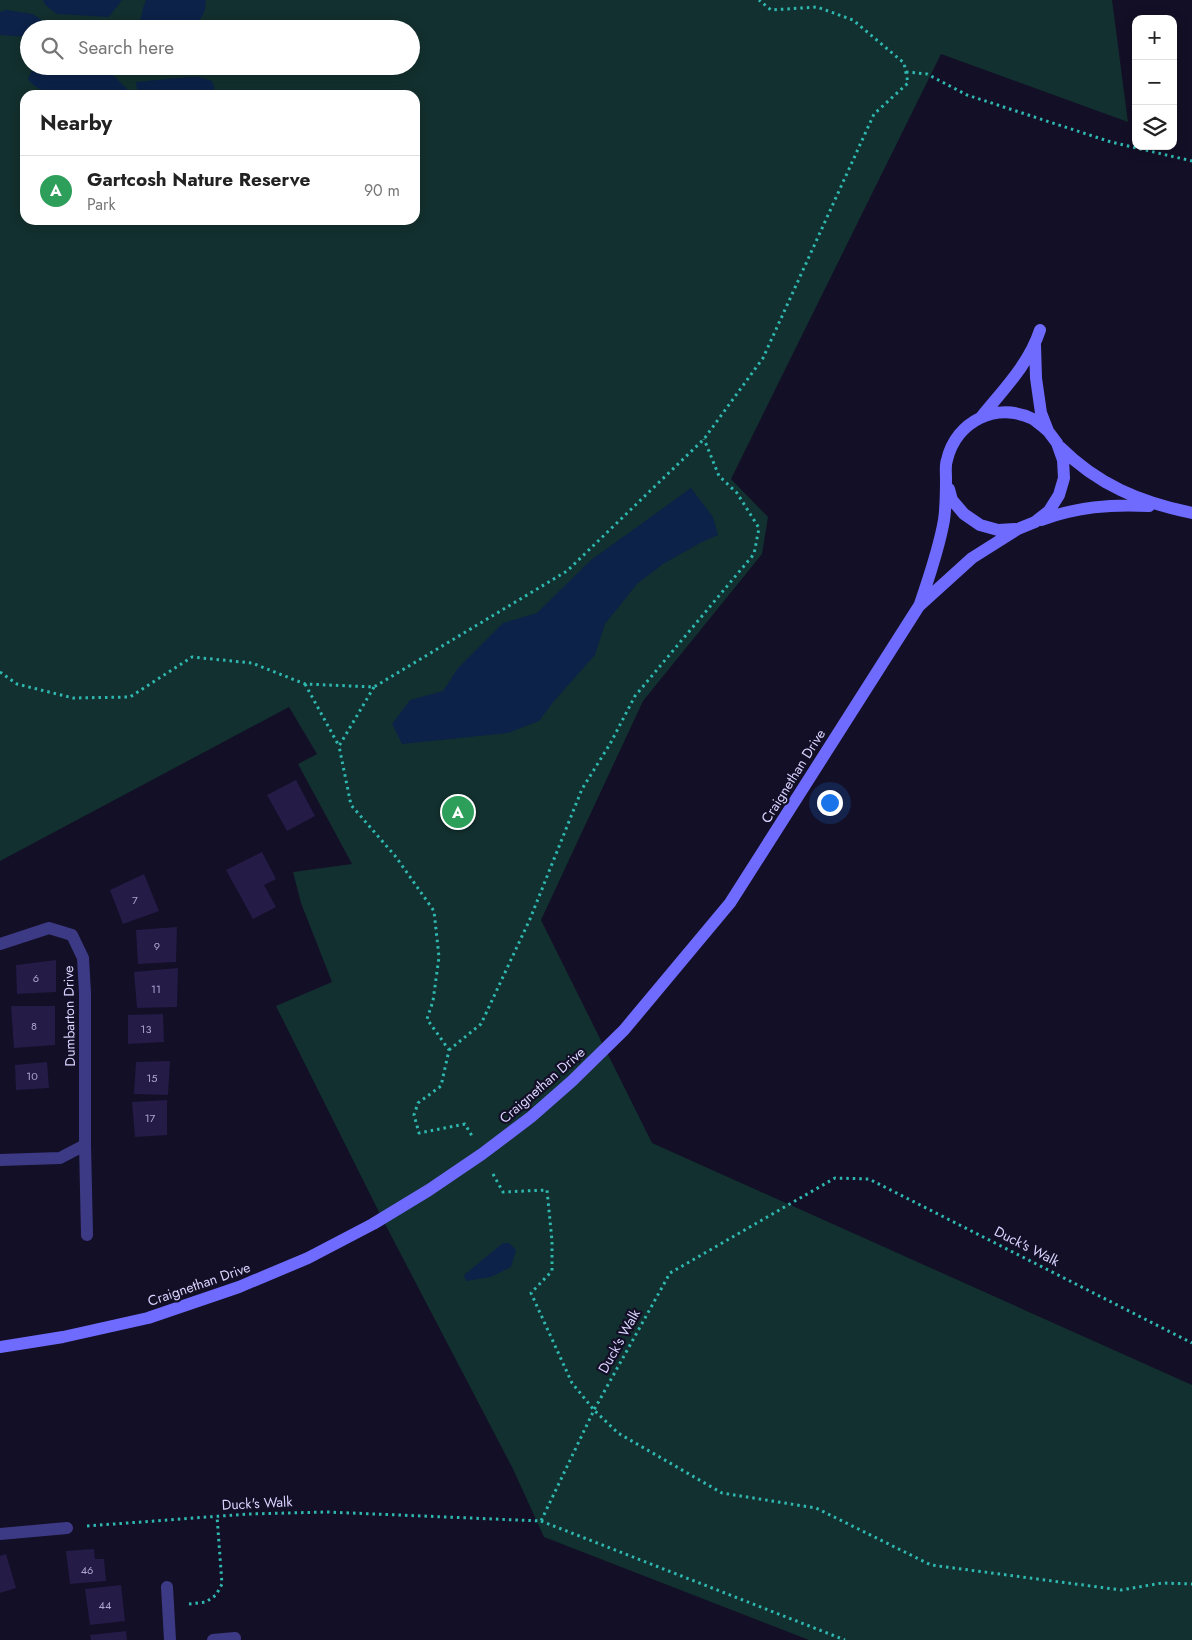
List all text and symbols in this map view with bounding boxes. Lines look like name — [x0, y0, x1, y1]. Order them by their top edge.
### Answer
map controls — [1132, 15, 1177, 150]
button: + — [1132, 15, 1177, 60]
search box — [20, 20, 420, 75]
icon: search — [38, 34, 66, 62]
text: Search here — [78, 34, 174, 61]
button: − — [1132, 60, 1177, 105]
button: layers — [1132, 105, 1177, 150]
text: Nearby — [40, 108, 112, 138]
text: Gartcosh Nature Reserve — [87, 166, 310, 193]
text: A — [50, 179, 62, 202]
text: 90 m — [364, 179, 400, 202]
text: Park — [87, 193, 116, 216]
street label: Craignethan Drive — [756, 725, 830, 827]
your location — [817, 790, 843, 816]
pin: A — [442, 793, 474, 831]
house number: 7 — [132, 892, 138, 908]
house number: 9 — [154, 938, 160, 954]
street label: Dumbarton Drive — [58, 965, 80, 1067]
house number: 6 — [33, 970, 39, 986]
house number: 11 — [151, 981, 161, 997]
house number: 8 — [31, 1018, 37, 1034]
house number: 13 — [141, 1021, 151, 1037]
street label: Craignethan Drive — [495, 1042, 589, 1128]
house number: 10 — [26, 1068, 38, 1084]
house number: 15 — [146, 1070, 158, 1086]
house number: 17 — [145, 1110, 156, 1126]
street label: Duck's Walk — [991, 1221, 1064, 1271]
street label: Craignethan Drive — [145, 1257, 253, 1311]
street label: Duck's Walk — [593, 1304, 645, 1377]
street label: Duck's Walk — [221, 1491, 294, 1515]
house number: 46 — [81, 1562, 93, 1578]
house number: 44 — [99, 1597, 112, 1613]

